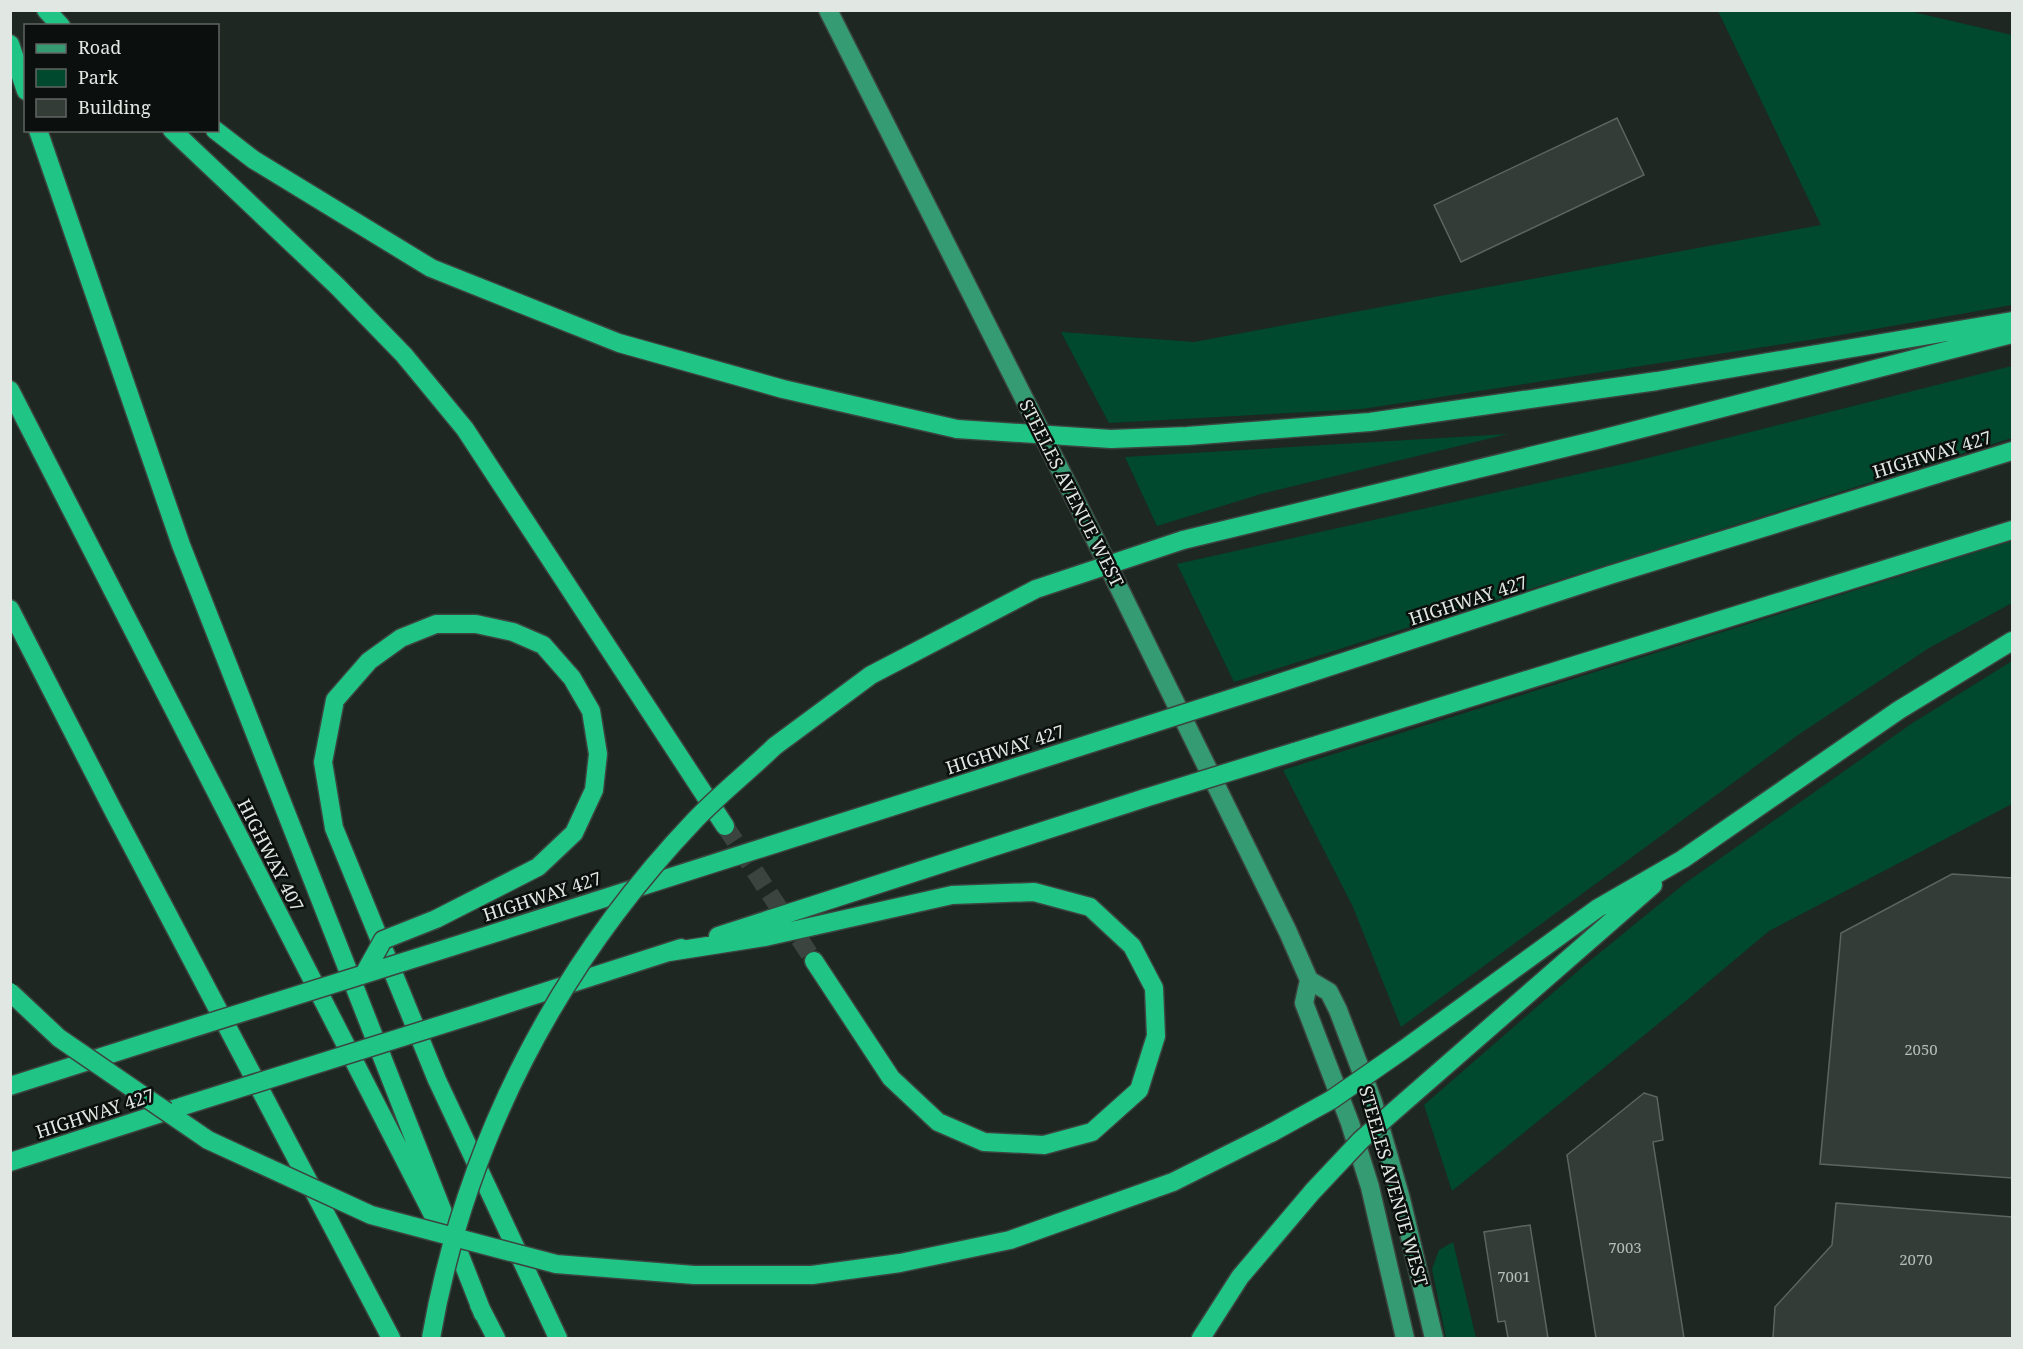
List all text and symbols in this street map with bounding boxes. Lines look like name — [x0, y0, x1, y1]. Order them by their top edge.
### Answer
legend — [24, 24, 219, 132]
text: Road — [78, 35, 121, 59]
text: Park — [78, 65, 118, 89]
text: Building — [78, 95, 151, 119]
street label: STEELES AVENUE WEST — [1014, 395, 1130, 591]
street label: HIGHWAY 427 — [1870, 425, 1994, 483]
street label: HIGHWAY 427 — [1406, 570, 1530, 630]
street label: HIGHWAY 427 — [943, 719, 1067, 779]
street label: HIGHWAY 407 — [232, 795, 310, 915]
street label: HIGHWAY 427 — [480, 866, 604, 926]
house number: 2050 — [1904, 1039, 1938, 1059]
street label: HIGHWAY 427 — [33, 1083, 157, 1143]
street label: STEELES AVENUE WEST — [1354, 1083, 1434, 1289]
house number: 7003 — [1608, 1237, 1642, 1257]
house number: 2070 — [1899, 1249, 1933, 1269]
house number: 7001 — [1497, 1266, 1531, 1286]

